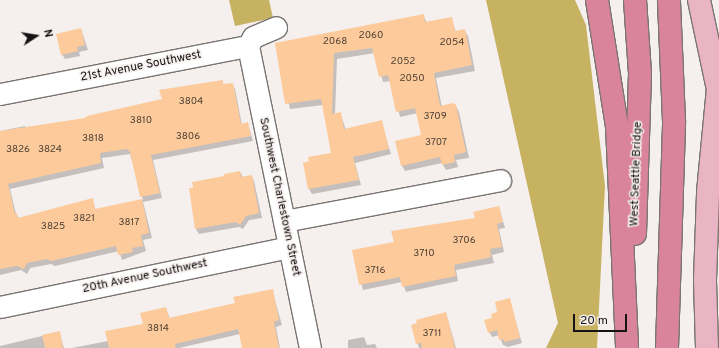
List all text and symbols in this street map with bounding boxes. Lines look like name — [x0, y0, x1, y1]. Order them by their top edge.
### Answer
north arrow — [16, 16, 56, 56]
text: N — [40, 28, 55, 39]
house number: 2060 — [359, 30, 383, 42]
house number: 2068 — [323, 36, 347, 48]
house number: 2054 — [439, 37, 465, 49]
street label: 21st Avenue Southwest — [79, 48, 203, 86]
house number: 2052 — [391, 56, 415, 68]
house number: 2050 — [399, 73, 425, 85]
house number: 3804 — [179, 96, 203, 108]
house number: 3709 — [423, 111, 447, 123]
house number: 3810 — [130, 115, 152, 127]
street label: Southwest Charlestown Street — [255, 116, 303, 278]
street label: West Seattle Bridge — [628, 121, 646, 227]
house number: 3806 — [176, 131, 200, 143]
house number: 3818 — [82, 133, 104, 145]
house number: 3707 — [425, 137, 447, 149]
house number: 3826 — [6, 144, 30, 156]
house number: 3824 — [38, 144, 62, 156]
house number: 3821 — [73, 213, 95, 225]
house number: 3817 — [118, 217, 140, 229]
house number: 3825 — [41, 221, 65, 233]
house number: 3706 — [452, 235, 476, 247]
house number: 3710 — [413, 248, 435, 260]
street label: 20th Avenue Southwest — [81, 257, 209, 297]
house number: 3716 — [364, 265, 386, 277]
scale bar — [575, 306, 629, 332]
text: 20 m — [580, 313, 608, 329]
house number: 3814 — [147, 323, 169, 335]
house number: 3711 — [423, 328, 441, 340]

